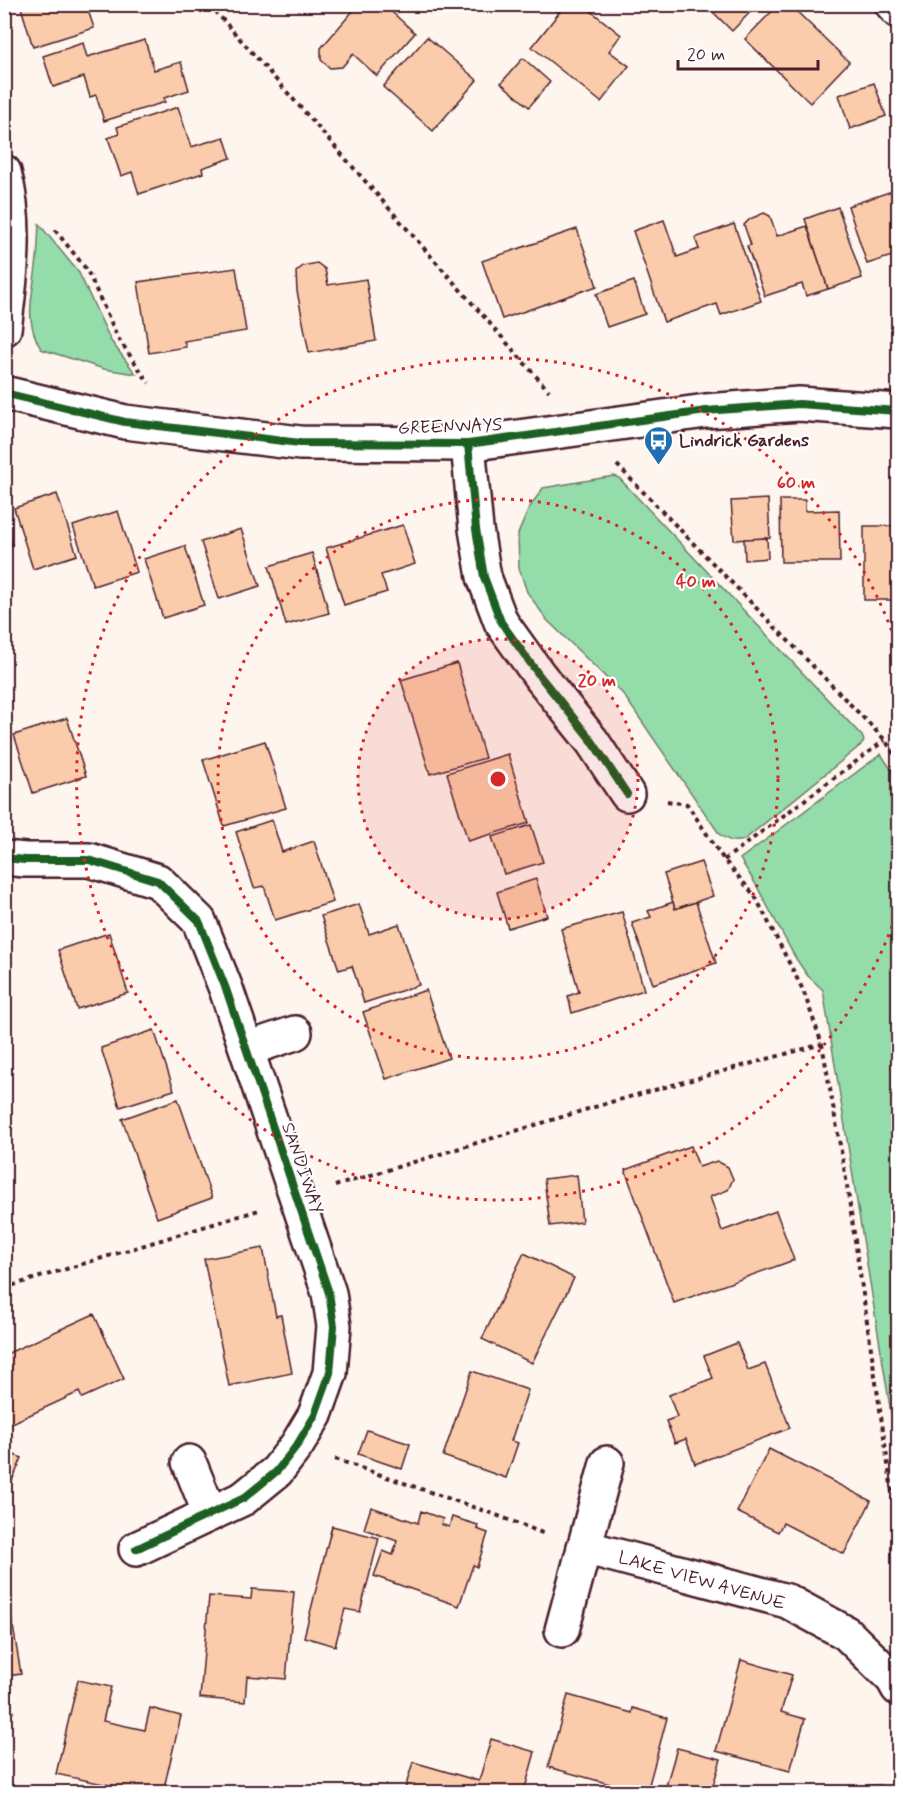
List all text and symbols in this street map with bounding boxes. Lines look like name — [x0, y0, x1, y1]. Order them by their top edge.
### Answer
scale bar — [678, 33, 818, 71]
text: 20 m — [687, 43, 725, 67]
street label: GREENWAYS — [397, 413, 503, 441]
bus stop icon: Lindrick Gardens — [642, 424, 674, 466]
place label: Lindrick Gardens — [679, 429, 809, 453]
text: 60 m — [777, 471, 815, 495]
text: 40 m — [676, 570, 716, 594]
text: 20 m — [578, 669, 616, 693]
centre of rings — [488, 769, 508, 789]
street label: SANDIWAY — [275, 1119, 329, 1217]
street label: LAKE VIEW AVENUE — [615, 1546, 788, 1616]

